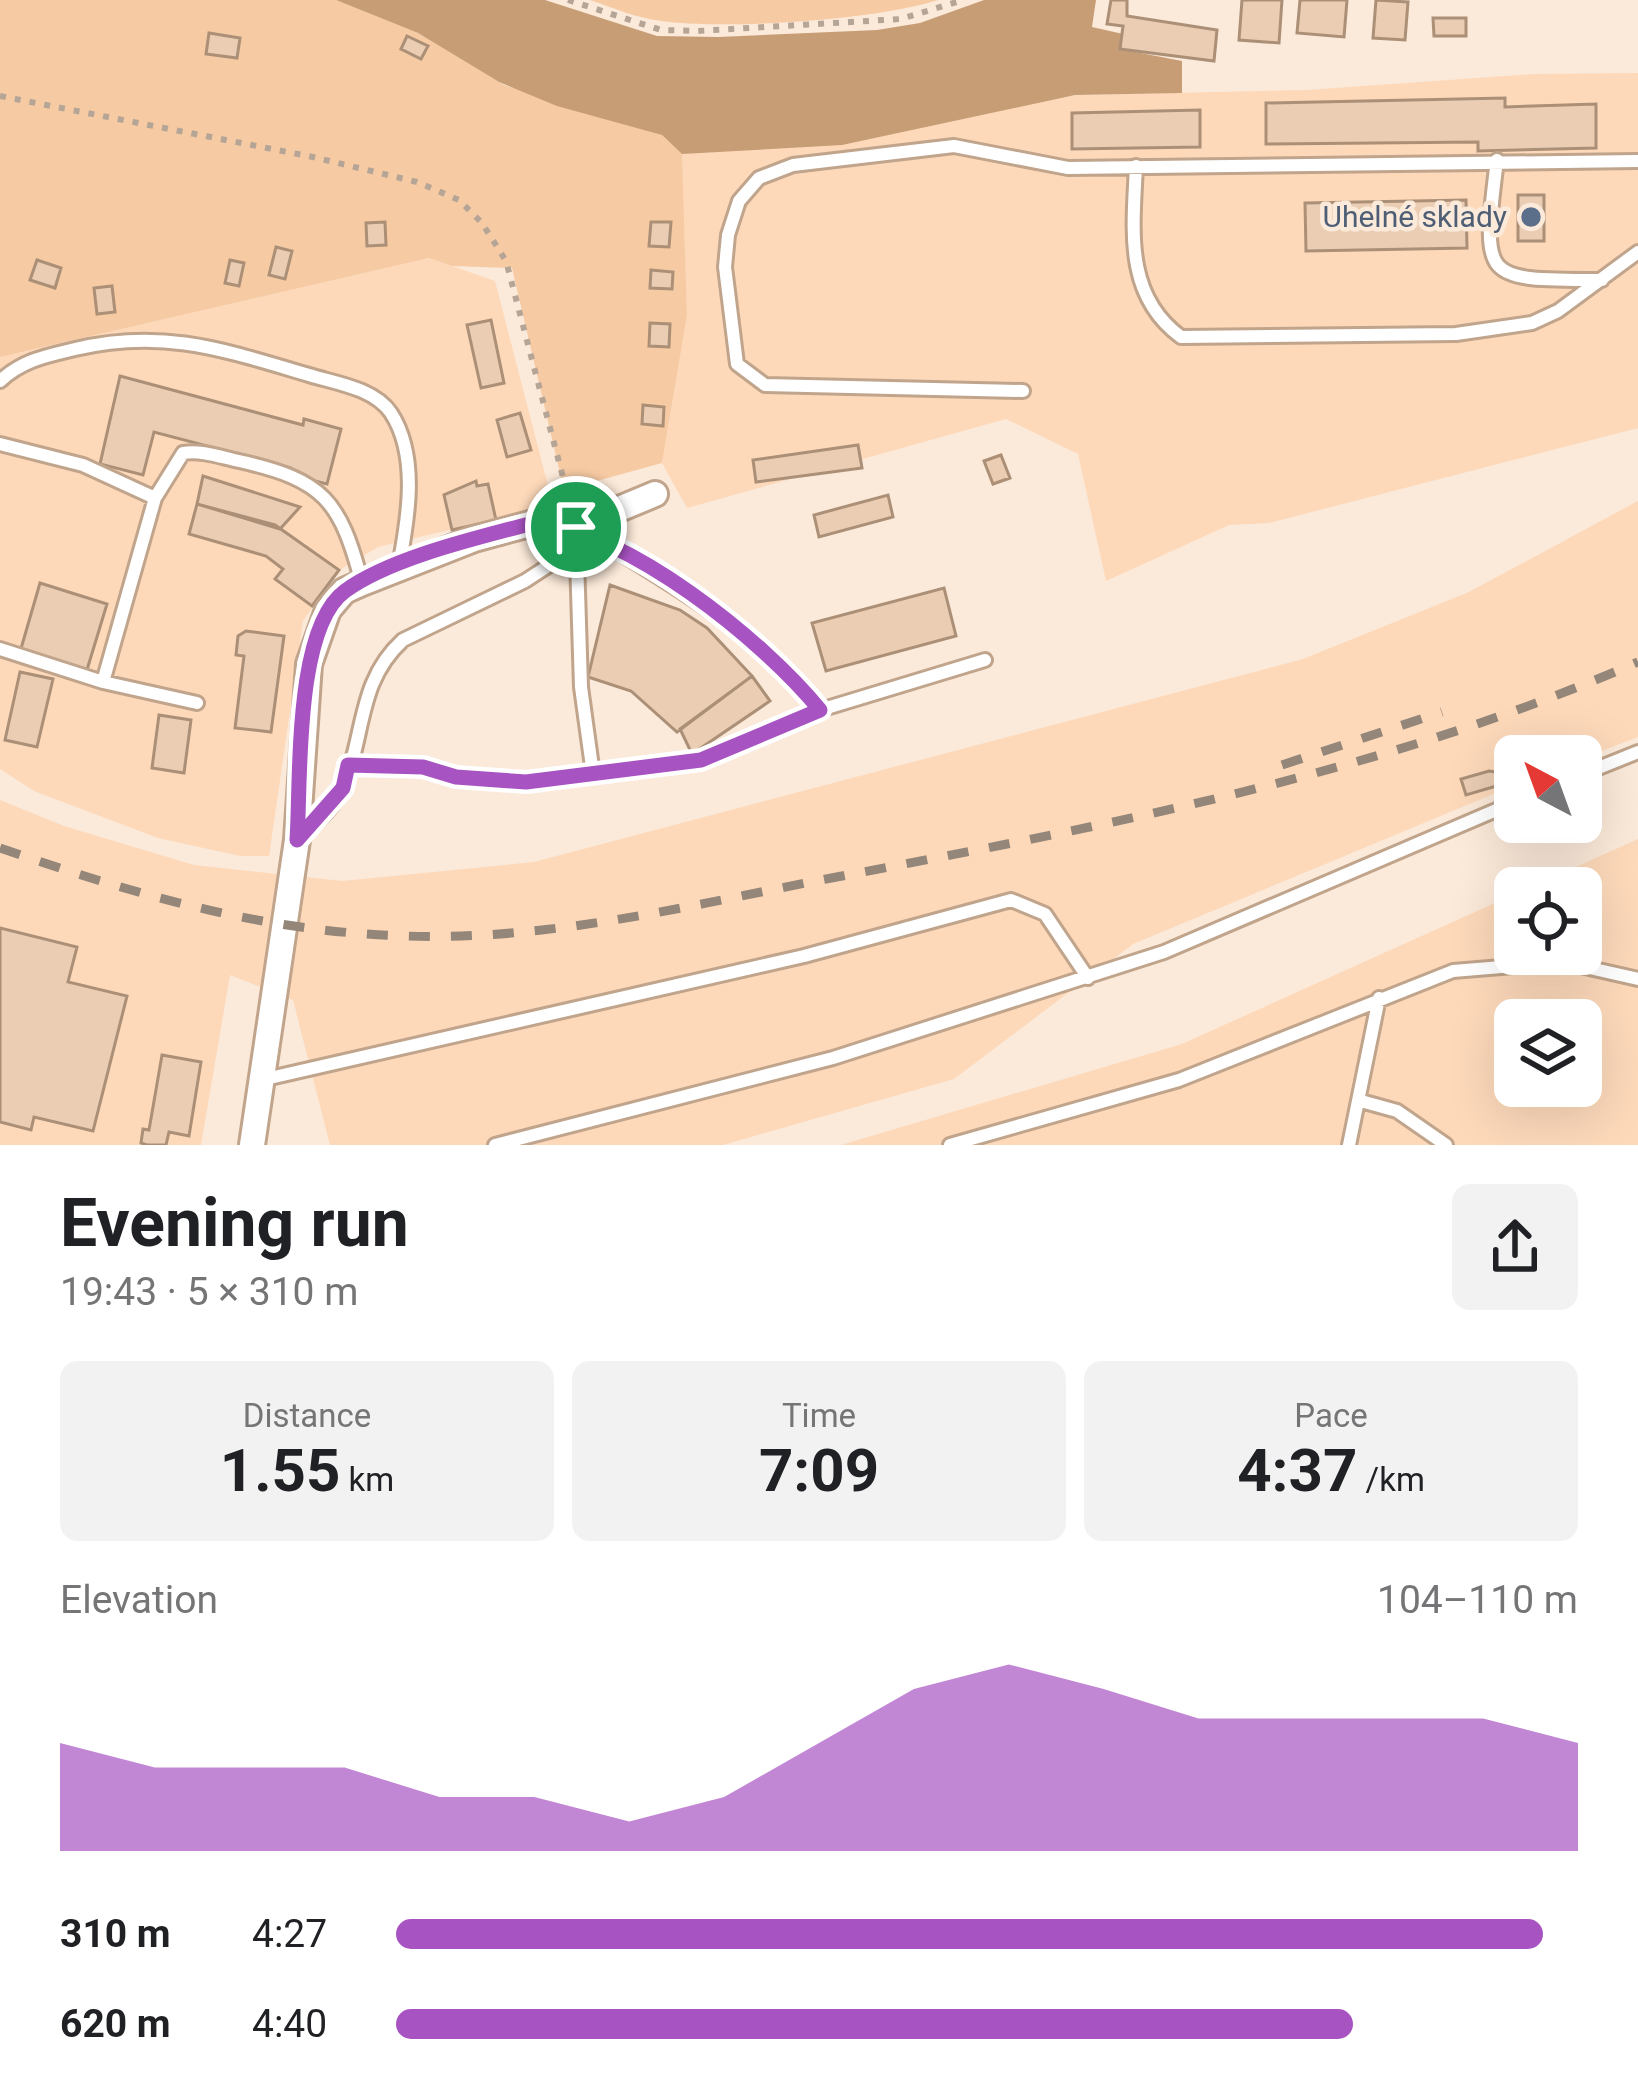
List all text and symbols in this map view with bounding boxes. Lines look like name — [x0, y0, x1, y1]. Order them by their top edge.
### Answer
place label: Uhelné sklady — [1322, 199, 1507, 234]
marker: Uhelné sklady — [1518, 204, 1544, 230]
pin — [525, 476, 627, 578]
icon: arrive — [543, 494, 609, 560]
north arrow — [1494, 735, 1602, 843]
map controls — [1494, 735, 1602, 1107]
button: locate — [1494, 867, 1602, 975]
button: layers — [1494, 999, 1602, 1107]
button: share — [1452, 1184, 1578, 1310]
text: Evening run — [60, 1185, 409, 1262]
text: 19:43 · 5 × 310 m — [60, 1269, 358, 1315]
text: Distance — [243, 1396, 371, 1435]
text: Time — [782, 1396, 856, 1435]
text: Pace — [1294, 1396, 1368, 1435]
text: 1.55 — [220, 1435, 340, 1506]
text: 7:09 — [759, 1435, 879, 1506]
text: 4:37 — [1237, 1435, 1357, 1506]
text: km — [340, 1460, 394, 1499]
text: /km — [1357, 1460, 1425, 1499]
text: Elevation — [60, 1577, 218, 1623]
text: 104–110 m — [1377, 1577, 1578, 1623]
text: 310 m — [60, 1911, 171, 1957]
text: 4:27 — [252, 1911, 327, 1957]
text: 620 m — [60, 2001, 171, 2047]
text: 4:40 — [252, 2001, 327, 2047]

